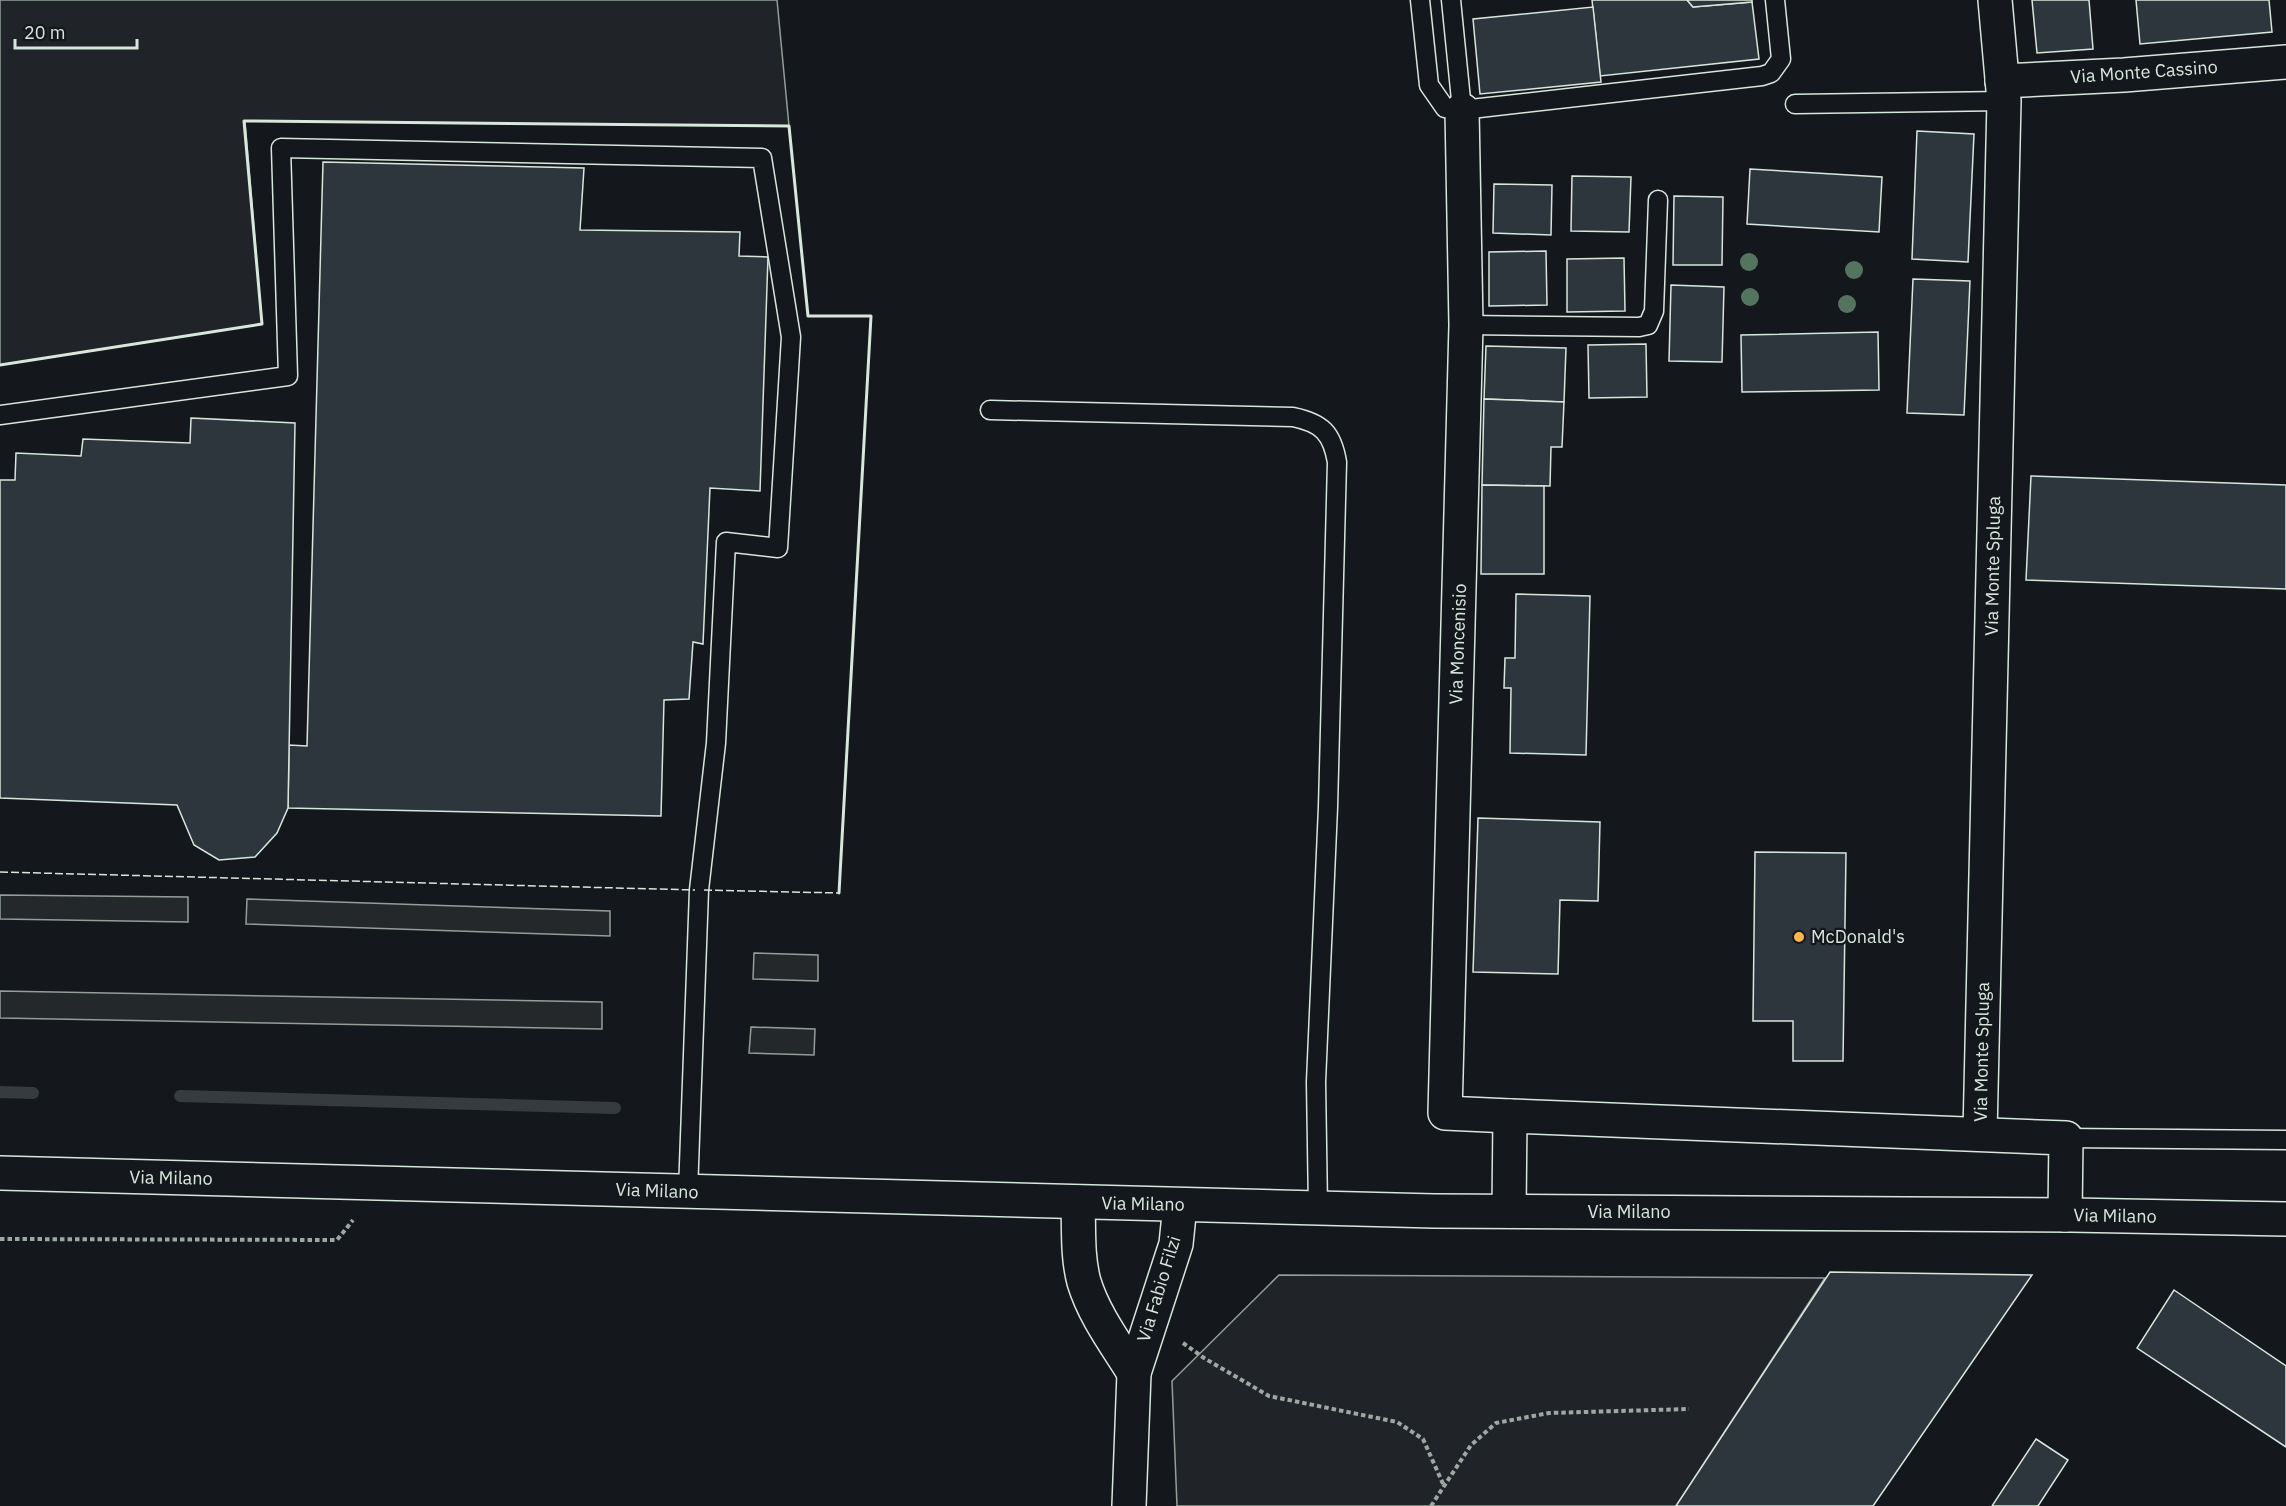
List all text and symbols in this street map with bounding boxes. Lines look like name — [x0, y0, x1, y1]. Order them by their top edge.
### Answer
scale bar — [15, 12, 136, 50]
text: 20 m — [24, 21, 66, 44]
street label: Via Monte Cassino — [2070, 55, 2218, 88]
street label: Via Monte Spluga — [1980, 496, 2005, 636]
street label: Via Moncenisio — [1444, 583, 1471, 705]
place label: McDonald's — [1811, 925, 1905, 948]
marker: McDonald's — [1792, 930, 1806, 944]
street label: Via Monte Spluga — [1969, 982, 1994, 1122]
street label: Via Milano — [129, 1165, 213, 1190]
street label: Via Milano — [615, 1178, 699, 1203]
street label: Via Milano — [1101, 1191, 1185, 1216]
street label: Via Milano — [1587, 1200, 1671, 1223]
street label: Via Milano — [2073, 1203, 2157, 1228]
street label: Via Fabio Filzi — [1131, 1233, 1186, 1345]

